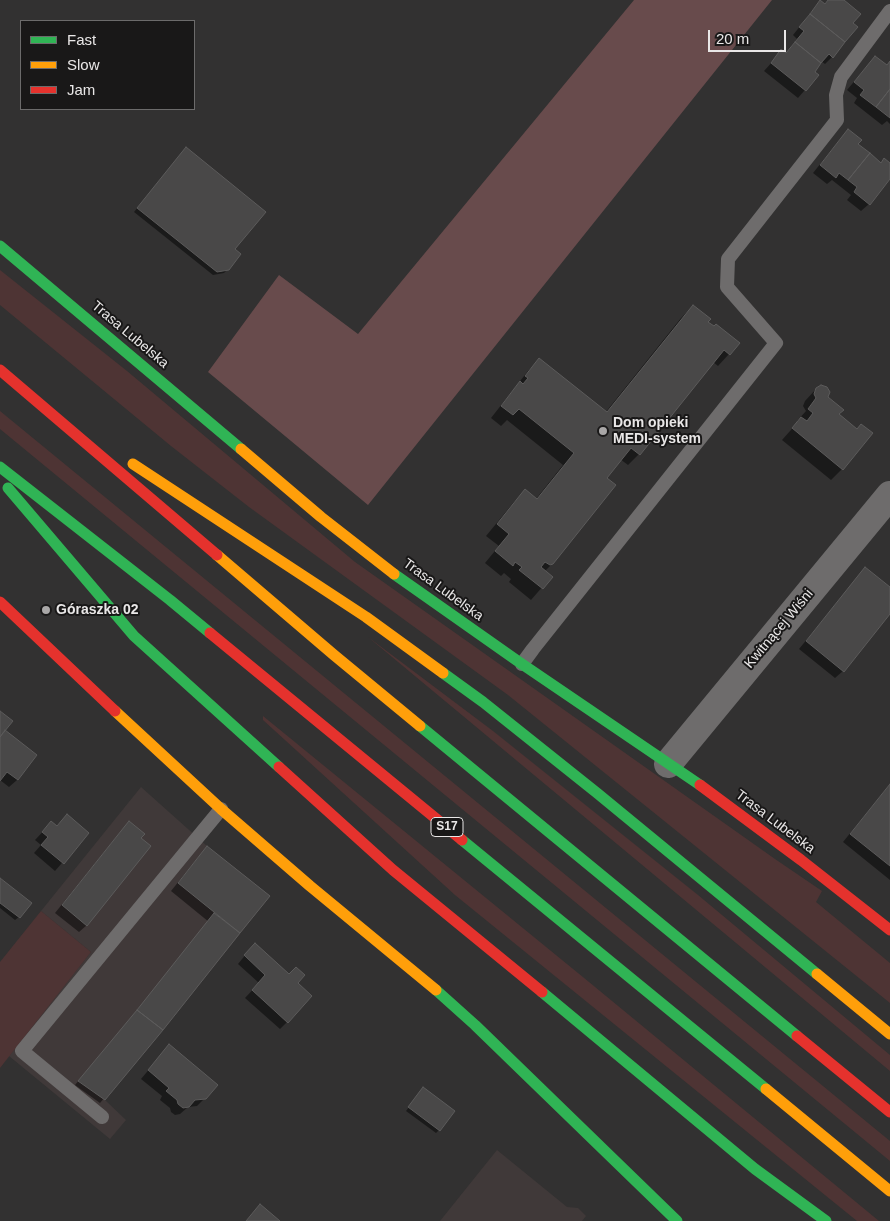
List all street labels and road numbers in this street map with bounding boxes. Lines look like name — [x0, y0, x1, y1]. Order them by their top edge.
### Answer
street label: Trasa Lubelska — [88, 298, 172, 372]
street label: Trasa Lubelska — [400, 555, 486, 625]
street label: Kwitnącej Wiśni — [741, 586, 817, 672]
street label: Trasa Lubelska — [732, 787, 818, 857]
road number: S17 — [431, 818, 463, 836]

